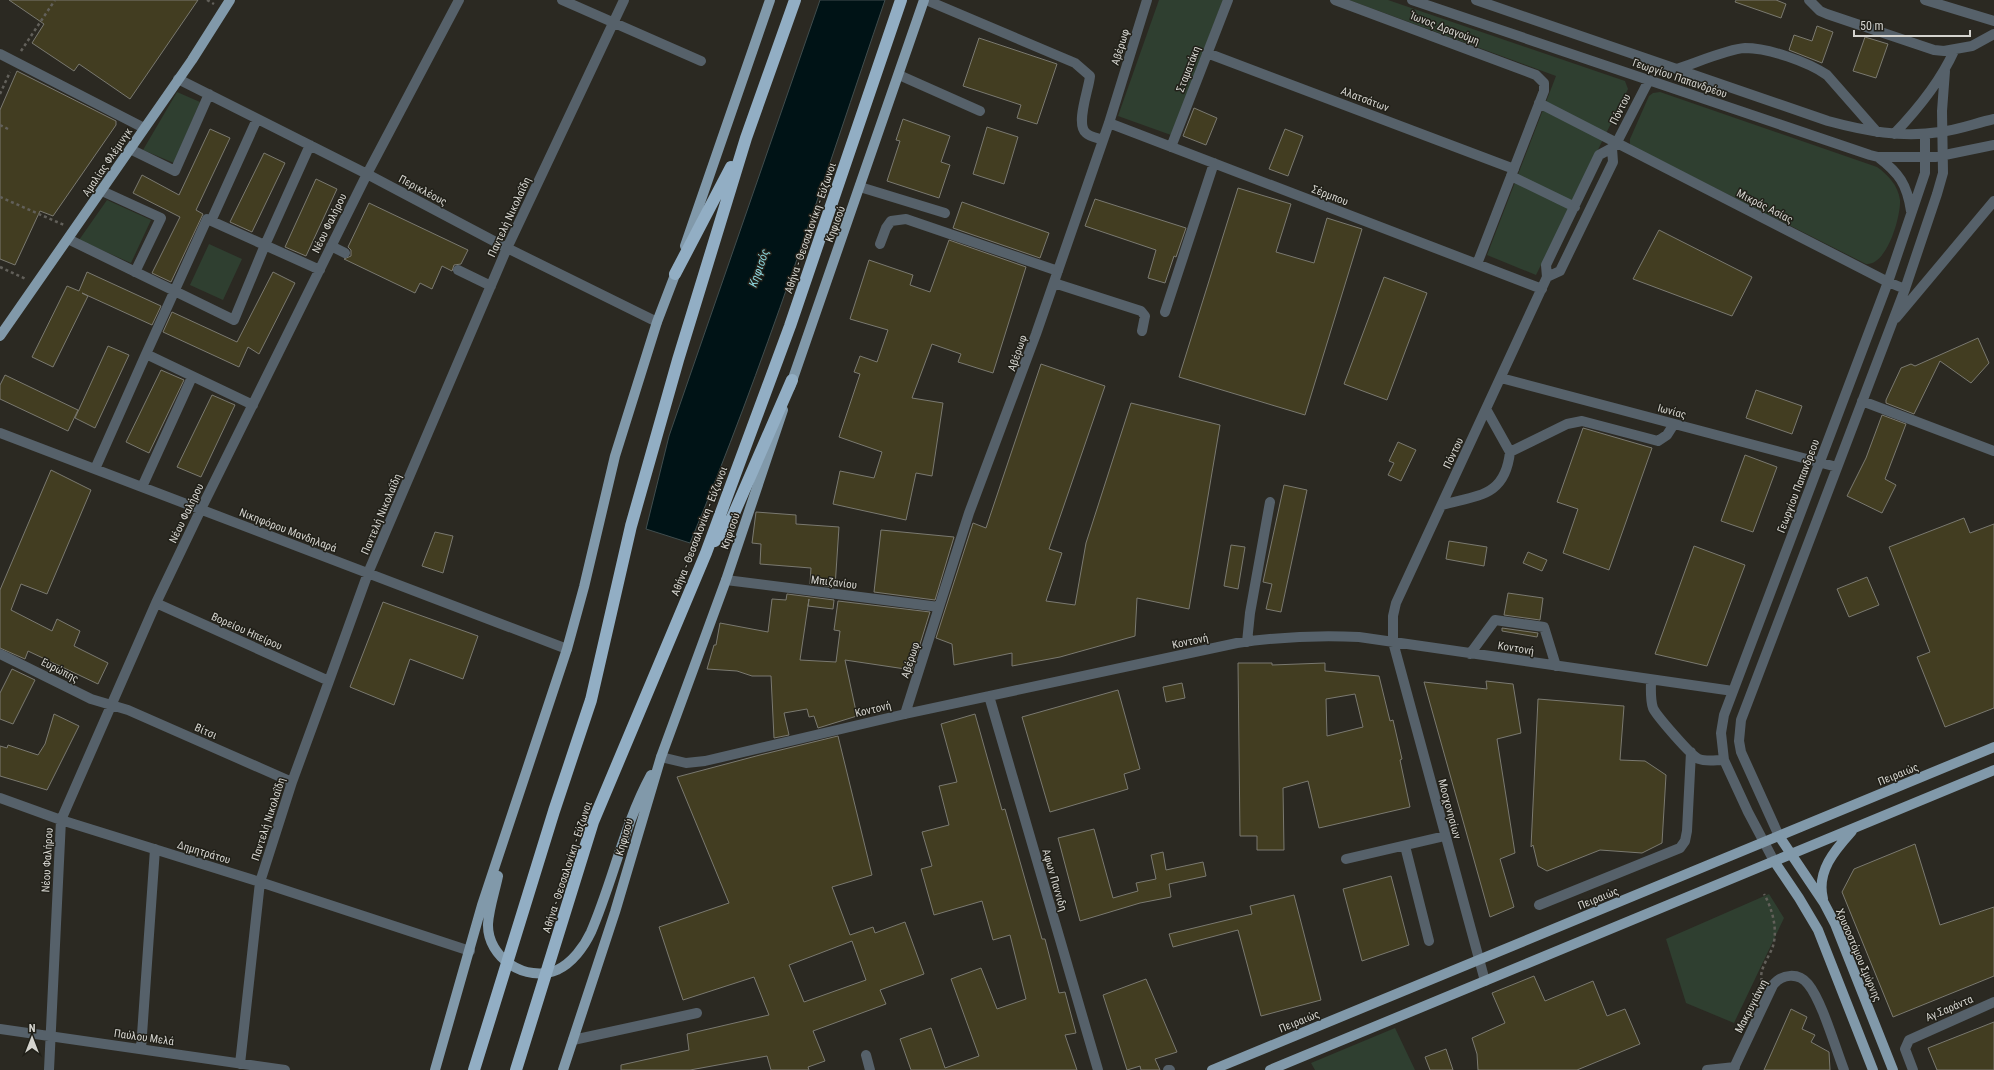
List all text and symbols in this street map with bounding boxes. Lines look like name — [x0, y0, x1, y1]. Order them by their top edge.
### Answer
street label: Ίωνος Δραγούμη — [1407, 9, 1481, 48]
scale bar — [1854, 12, 1970, 38]
text: 50 m — [1860, 19, 1884, 33]
street label: Αβέρωφ — [1109, 27, 1132, 67]
street label: Σταματάκη — [1174, 44, 1203, 94]
street label: Γεωργίου Παπανδρέου — [1631, 56, 1729, 101]
street label: Αλατσάτων — [1339, 84, 1391, 115]
street label: Πόντου — [1607, 92, 1634, 127]
street label: Αμαλίας Φλέμινγκ — [80, 125, 135, 199]
street label: Αθήνα - Θεσσαλονίκη - Εύζωνοι — [782, 161, 839, 295]
street label: Περικλέους — [396, 172, 449, 209]
street label: Παντελή Νικολαΐδη — [485, 175, 534, 259]
street label: Σέρμπου — [1310, 183, 1350, 208]
street label: Μικράς Ασίας — [1734, 187, 1795, 226]
street label: Νέου Φαλήρου — [309, 191, 350, 255]
street label: Κηφισού — [823, 204, 848, 244]
water label: Κηφισός — [746, 246, 772, 289]
street label: Αβέρωφ — [1005, 333, 1030, 373]
street label: Ιωνίας — [1656, 401, 1688, 422]
street label: Πόντου — [1441, 436, 1466, 471]
street label: Γεωργίου Παπανδρεου — [1775, 438, 1822, 535]
street label: Αθήνα - Θεσσαλονίκη - Εύζωνοι — [669, 465, 730, 598]
street label: Παντελή Νικολαΐδη — [359, 472, 404, 557]
street label: Νέου Φαλήρου — [166, 481, 207, 545]
street label: Νικηφόρου Μανδηλαρά — [237, 506, 339, 555]
street label: Κηφισού — [718, 511, 743, 551]
street label: Μπιζανίου — [810, 573, 858, 592]
street label: Βορείου Ηπείρου — [209, 610, 284, 653]
street label: Κοντονή — [1171, 631, 1209, 652]
street label: Κοντονή — [1497, 639, 1535, 658]
street label: Αβέρωφ — [899, 640, 922, 680]
street label: Ευρώπης — [39, 655, 81, 685]
street label: Κοντονή — [854, 699, 892, 720]
street label: Βίτσι — [193, 721, 219, 742]
street label: Πειραιώς — [1876, 760, 1920, 788]
street label: Παντελή Νικολαΐδη — [249, 776, 288, 862]
street label: Μοσχονησίων — [1435, 778, 1464, 841]
street label: Αθήνα - Θεσσαλονίκη - Εύζωνοι — [540, 800, 595, 935]
street label: Κηφισού — [613, 817, 636, 857]
street label: Νέου Φαλήρου — [39, 827, 56, 893]
street label: Δημητράτου — [176, 838, 232, 867]
street label: Αφων Παννιδη — [1039, 848, 1070, 913]
street label: Πειραιώς — [1576, 884, 1620, 912]
street label: Χρυσοστόμου Σμύρνης — [1833, 907, 1884, 1004]
street label: Μακρυγιάννη — [1732, 977, 1770, 1035]
street label: Αγ.Σαράντα — [1923, 992, 1975, 1024]
street label: Πειραιώς — [1277, 1007, 1321, 1035]
north arrow — [12, 1018, 52, 1058]
text: N — [29, 1022, 36, 1035]
street label: Παύλου Μελά — [113, 1027, 175, 1048]

